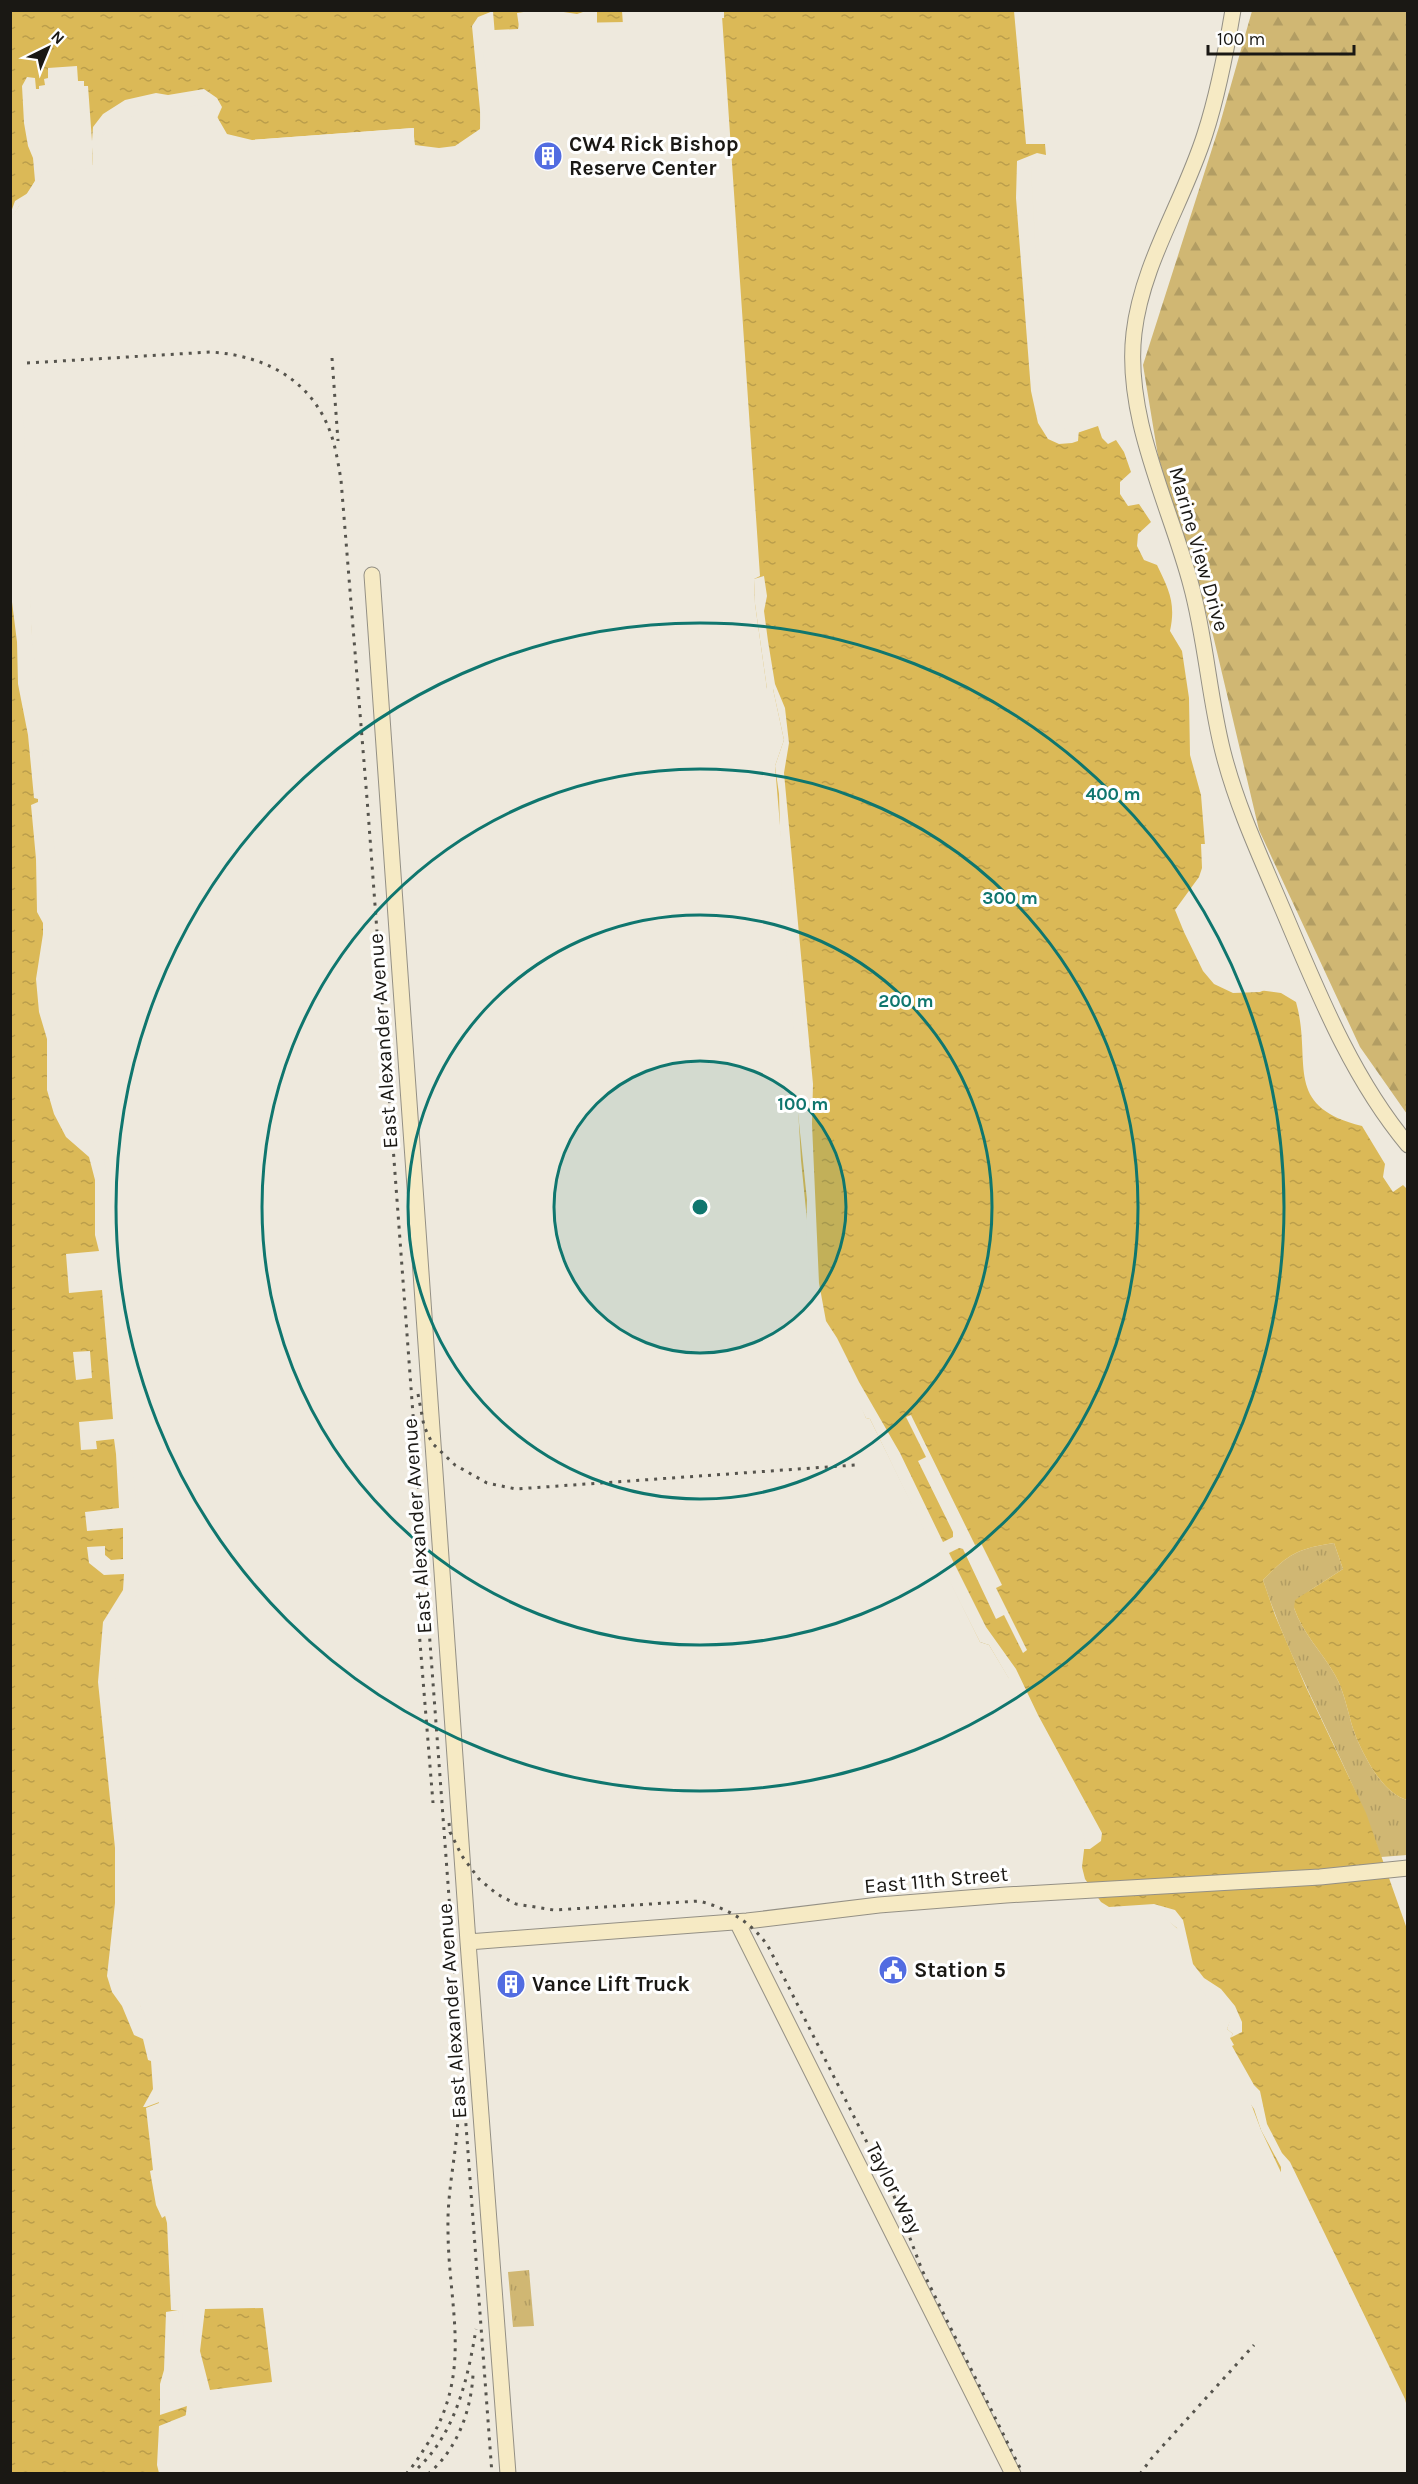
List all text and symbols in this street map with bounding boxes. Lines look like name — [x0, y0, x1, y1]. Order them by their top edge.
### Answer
north arrow — [18, 18, 78, 78]
scale bar — [1208, 18, 1354, 56]
text: N — [47, 27, 69, 48]
text: 100 m — [1217, 28, 1265, 50]
place label: CW4 Rick Bishop Reserve Center — [569, 132, 739, 180]
building icon: CW4 Rick Bishop Reserve Center — [532, 140, 564, 172]
street label: Marine View Drive — [1164, 464, 1234, 634]
text: 400 m — [1085, 783, 1141, 805]
text: 300 m — [982, 887, 1038, 909]
street label: East Alexander Avenue — [363, 932, 403, 1150]
text: 200 m — [878, 990, 934, 1012]
text: 100 m — [778, 1093, 828, 1115]
centre of rings — [690, 1197, 710, 1217]
street label: East Alexander Avenue — [397, 1417, 437, 1635]
street label: East 11th Street — [863, 1862, 1009, 1898]
street label: East Alexander Avenue — [432, 1902, 472, 2120]
public building icon: Station 5 — [877, 1954, 909, 1986]
place label: Station 5 — [914, 1958, 1006, 1982]
building icon: Vance Lift Truck — [495, 1968, 527, 2000]
place label: Vance Lift Truck — [532, 1972, 690, 1996]
street label: Taylor Way — [861, 2138, 927, 2238]

